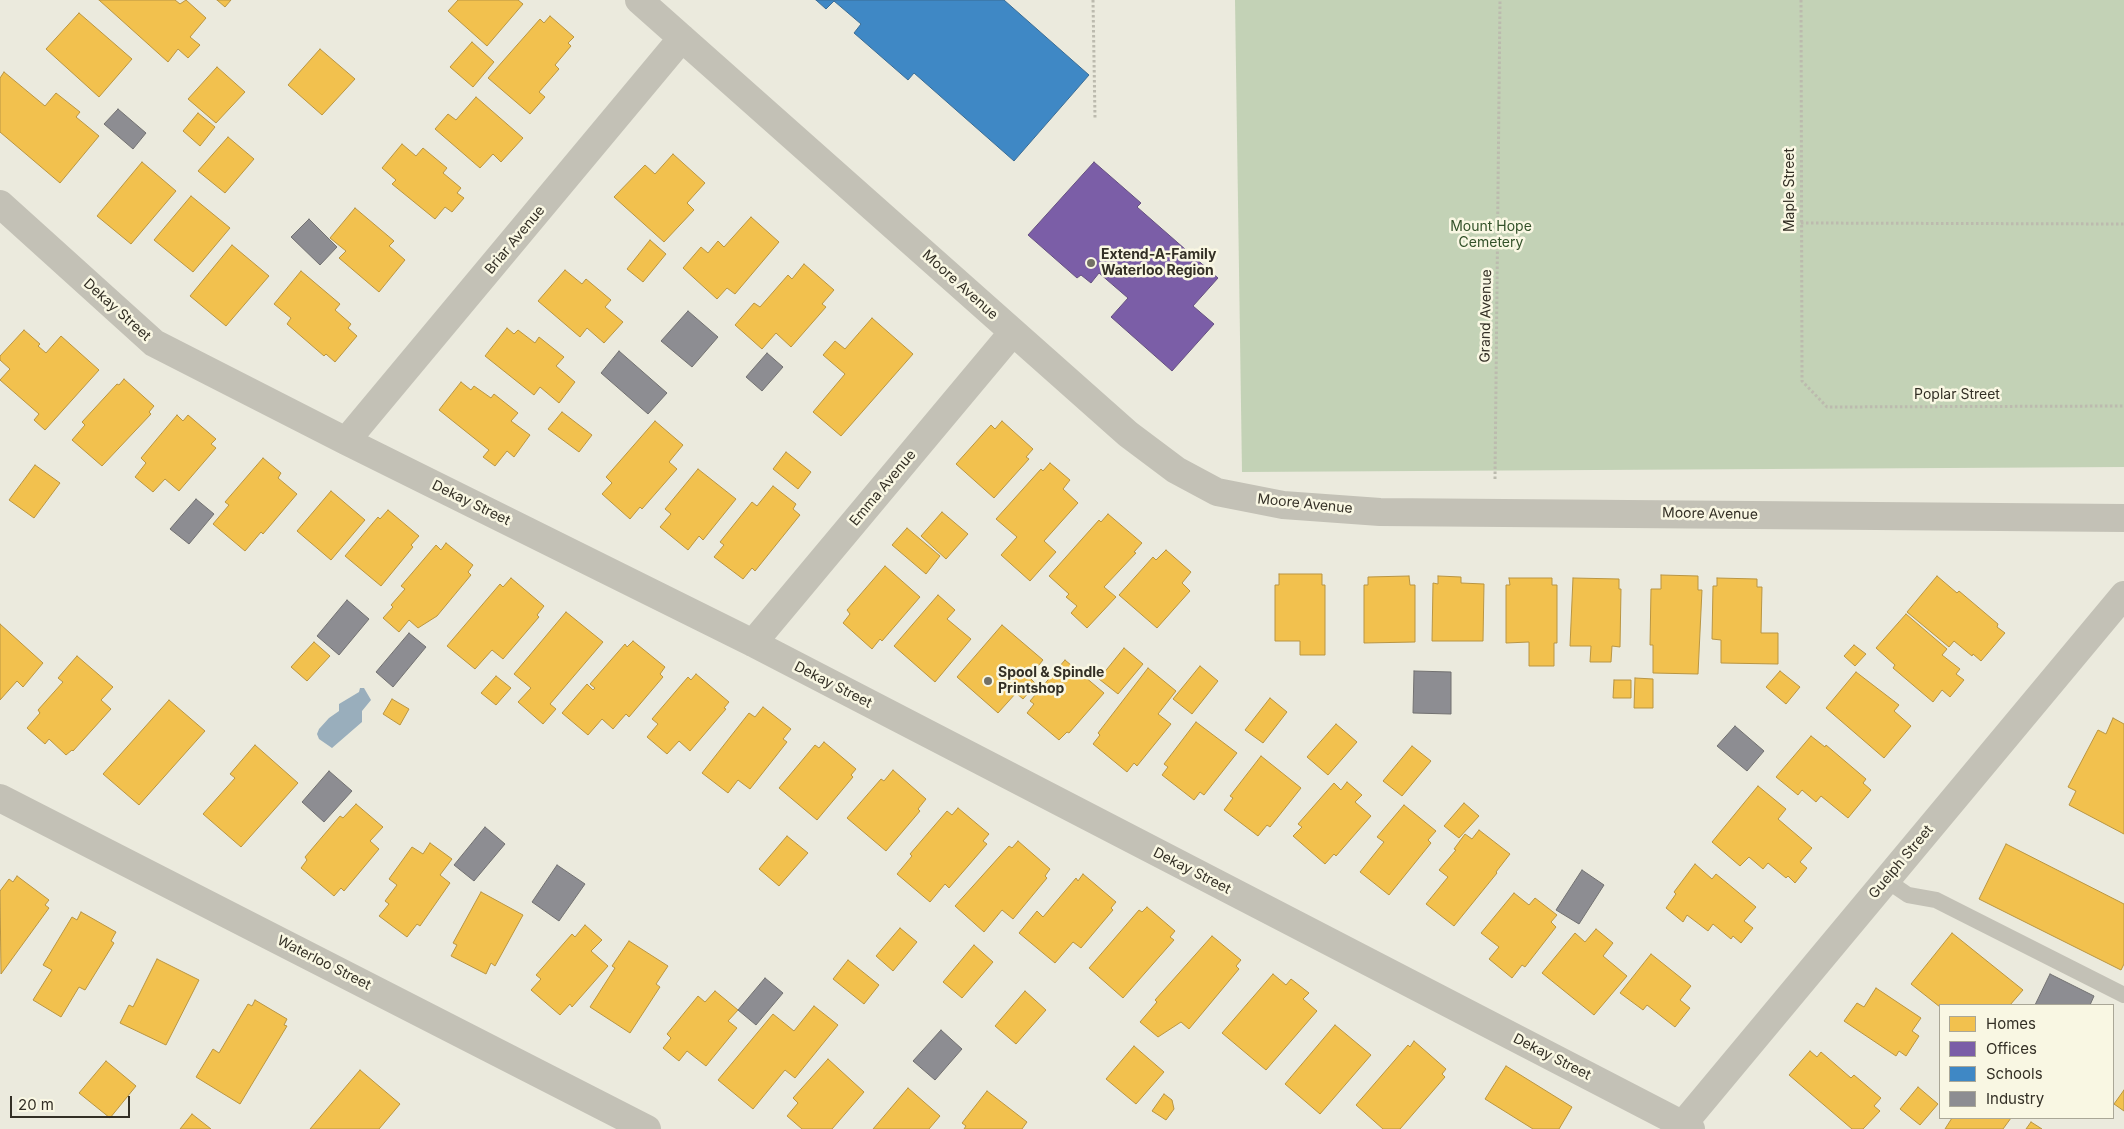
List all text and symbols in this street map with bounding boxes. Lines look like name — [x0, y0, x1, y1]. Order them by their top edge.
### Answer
street label: Maple Street — [1782, 148, 1798, 232]
street label: Briar Avenue — [481, 202, 549, 278]
park label: Mount Hope Cemetery — [1450, 219, 1532, 252]
street label: Moore Avenue — [919, 247, 1001, 323]
place label: Extend-A-Family Waterloo Region — [1101, 247, 1216, 280]
marker: Extend-A-Family Waterloo Region — [1085, 257, 1097, 269]
street label: Grand Avenue — [1477, 269, 1495, 363]
street label: Dekay Street — [80, 275, 154, 345]
street label: Poplar Street — [1914, 387, 2000, 403]
street label: Emma Avenue — [846, 447, 920, 529]
street label: Dekay Street — [429, 477, 513, 529]
street label: Moore Avenue — [1257, 491, 1353, 517]
street label: Moore Avenue — [1662, 505, 1758, 523]
street label: Dekay Street — [791, 658, 875, 712]
place label: Spool & Spindle Printshop — [998, 665, 1104, 698]
marker: Spool & Spindle Printshop — [982, 675, 994, 687]
street label: Guelph Street — [1865, 822, 1937, 902]
street label: Dekay Street — [1150, 844, 1234, 898]
street label: Waterloo Street — [274, 932, 374, 994]
legend — [1939, 1004, 2114, 1119]
text: Homes — [1986, 1014, 2036, 1033]
street label: Dekay Street — [1510, 1030, 1594, 1084]
text: Offices — [1986, 1039, 2037, 1058]
text: Schools — [1986, 1064, 2043, 1083]
scale bar — [12, 1086, 132, 1118]
text: Industry — [1986, 1089, 2044, 1108]
text: 20 m — [18, 1095, 54, 1114]

